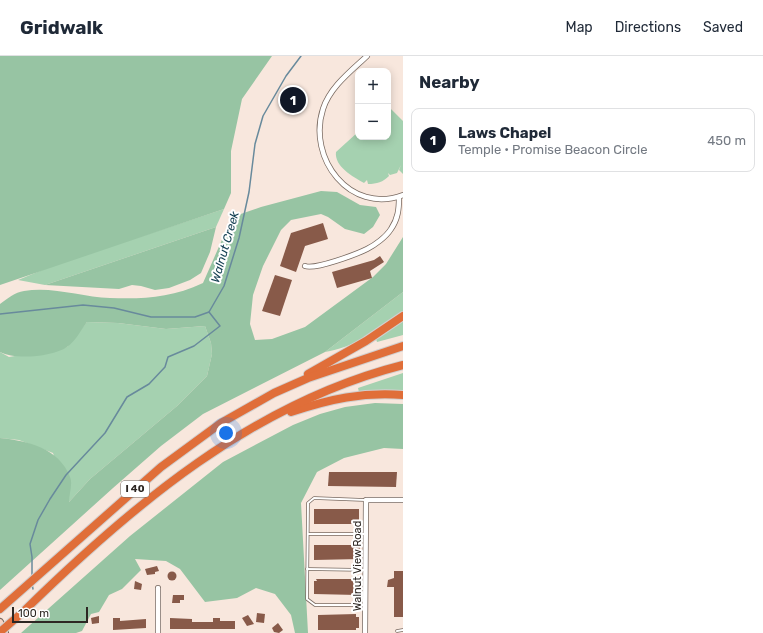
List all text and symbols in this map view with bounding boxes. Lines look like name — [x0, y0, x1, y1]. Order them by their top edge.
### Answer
text: Gridwalk — [20, 16, 103, 39]
text: Map — [566, 19, 593, 36]
text: Directions — [615, 19, 681, 36]
text: Saved — [703, 19, 743, 36]
map controls — [355, 68, 391, 140]
button: + — [355, 68, 391, 104]
text: Nearby — [419, 72, 480, 92]
pin: 1 — [280, 85, 306, 115]
button: − — [355, 104, 391, 140]
text: Laws Chapel — [458, 124, 551, 142]
text: 1 — [430, 133, 436, 148]
text: 450 m — [707, 133, 746, 148]
text: Temple · Promise Beacon Circle — [458, 142, 647, 157]
water label: Walnut Creek — [208, 209, 242, 284]
your location — [216, 423, 236, 443]
road number: I 40 — [121, 481, 149, 497]
street label: Walnut View Road — [351, 521, 364, 611]
scale bar — [12, 605, 88, 624]
text: 100 m — [18, 607, 49, 620]

